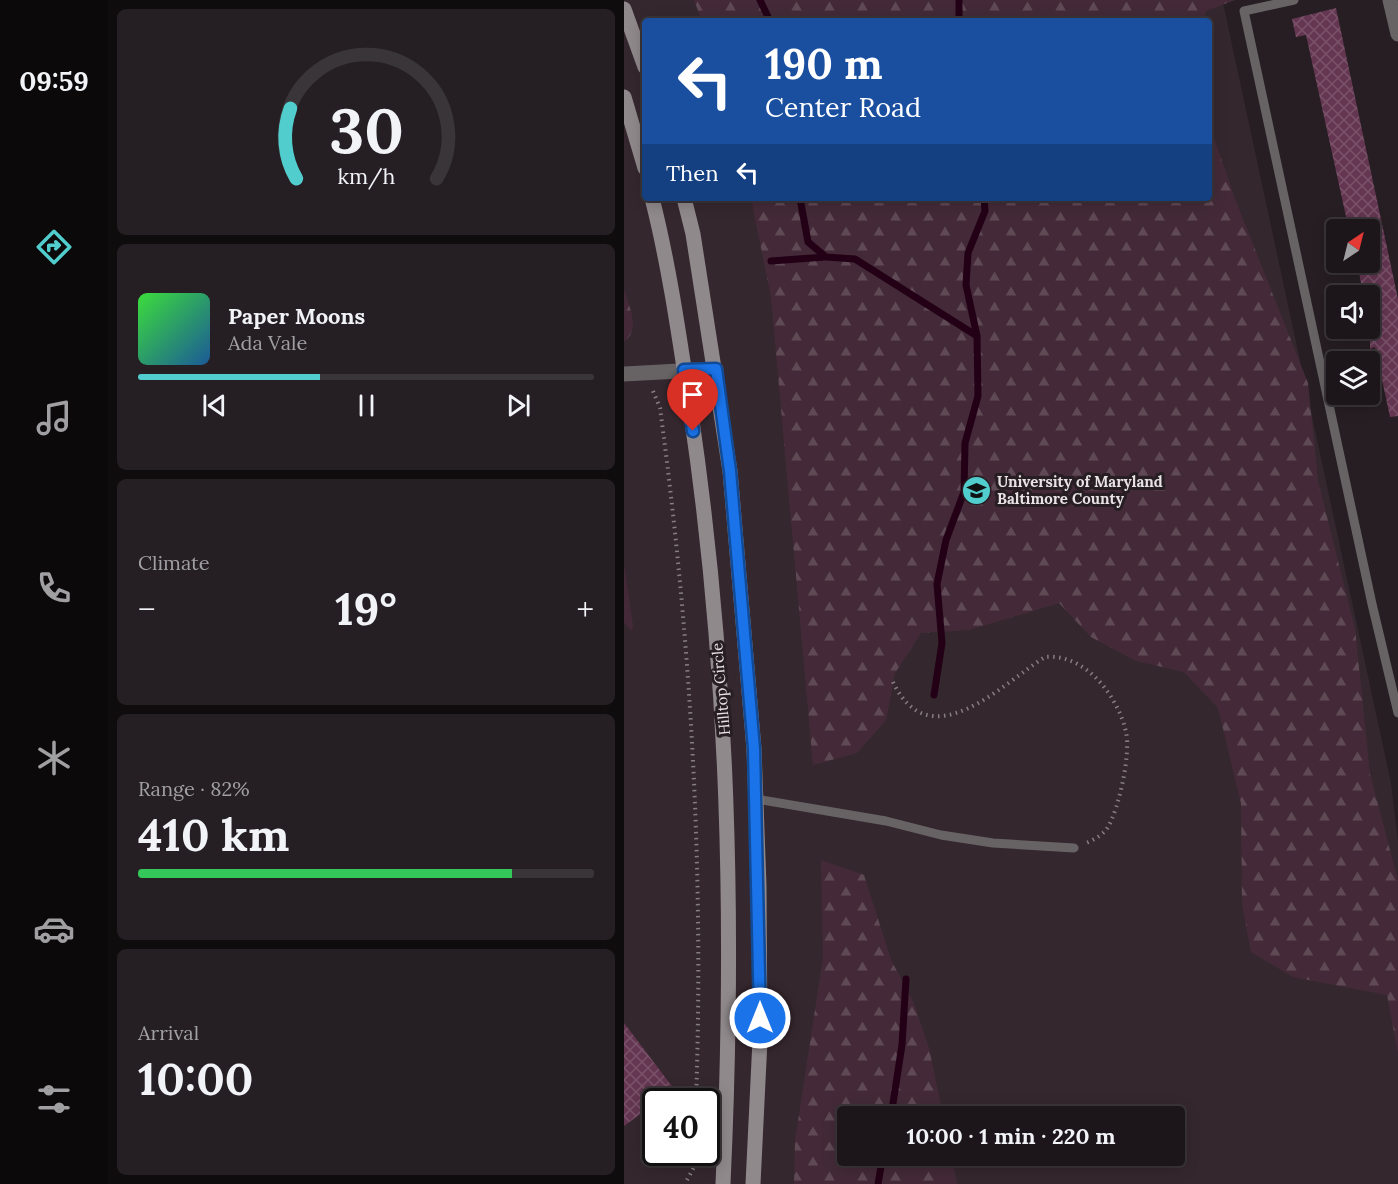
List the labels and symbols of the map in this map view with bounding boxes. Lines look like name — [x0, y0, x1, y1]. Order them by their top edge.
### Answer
north arrow — [1326, 219, 1380, 273]
pin — [667, 369, 718, 431]
place label: University of Maryland Baltimore County — [997, 472, 1163, 508]
school or university icon: University of Maryland Baltimore County — [960, 475, 992, 507]
street label: Hilltop Circle — [707, 642, 734, 736]
position arrow — [728, 986, 792, 1050]
speed limit sign: 40 — [642, 1088, 720, 1166]

